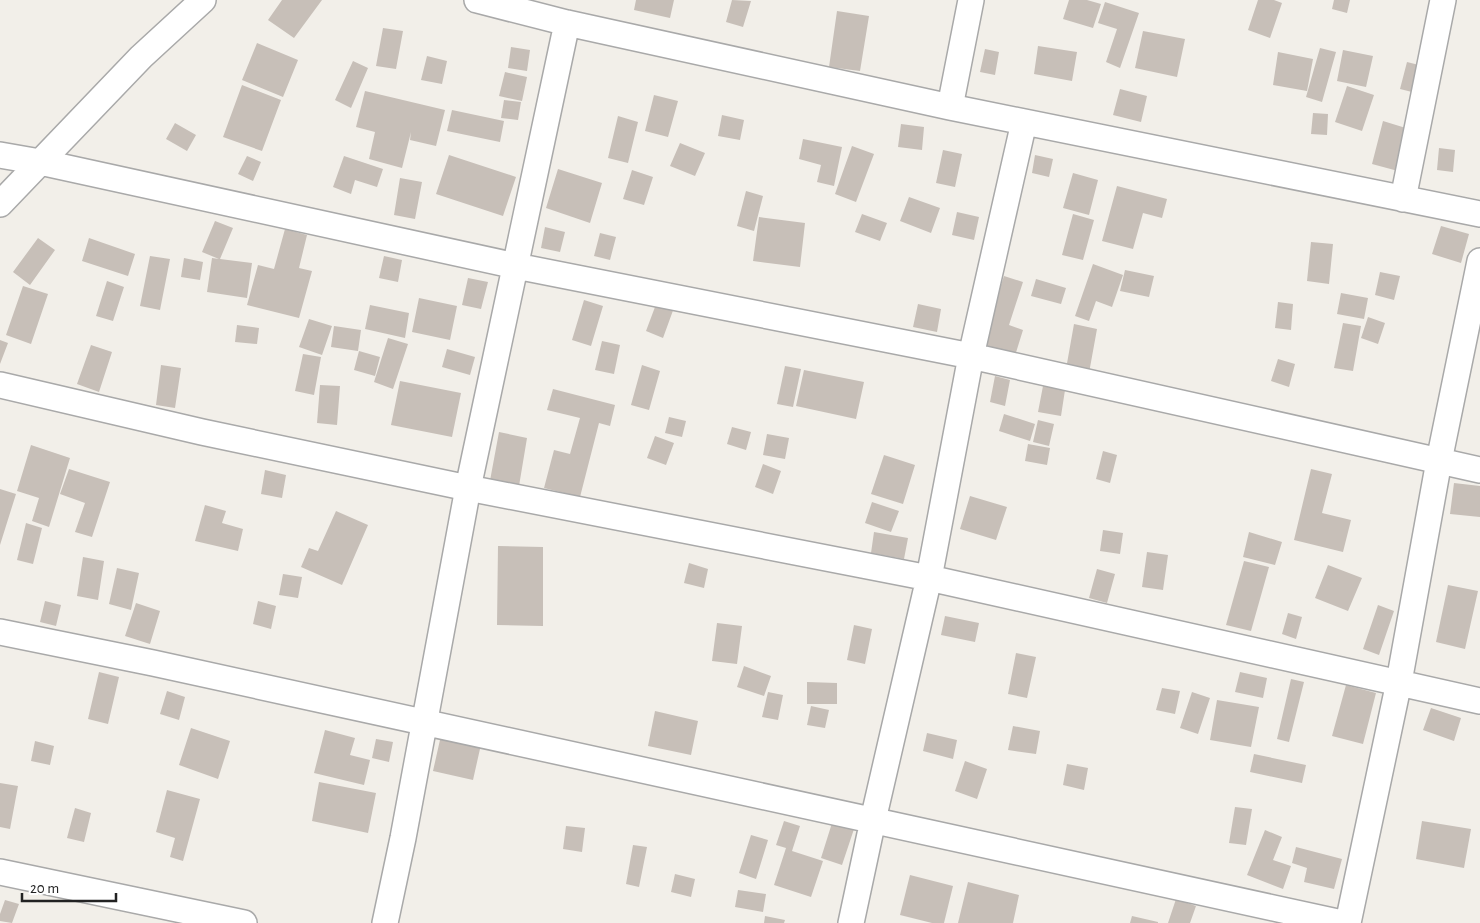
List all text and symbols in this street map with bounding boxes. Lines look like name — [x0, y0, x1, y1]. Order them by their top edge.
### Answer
scale bar — [22, 870, 116, 902]
text: 20 m — [30, 881, 59, 896]

